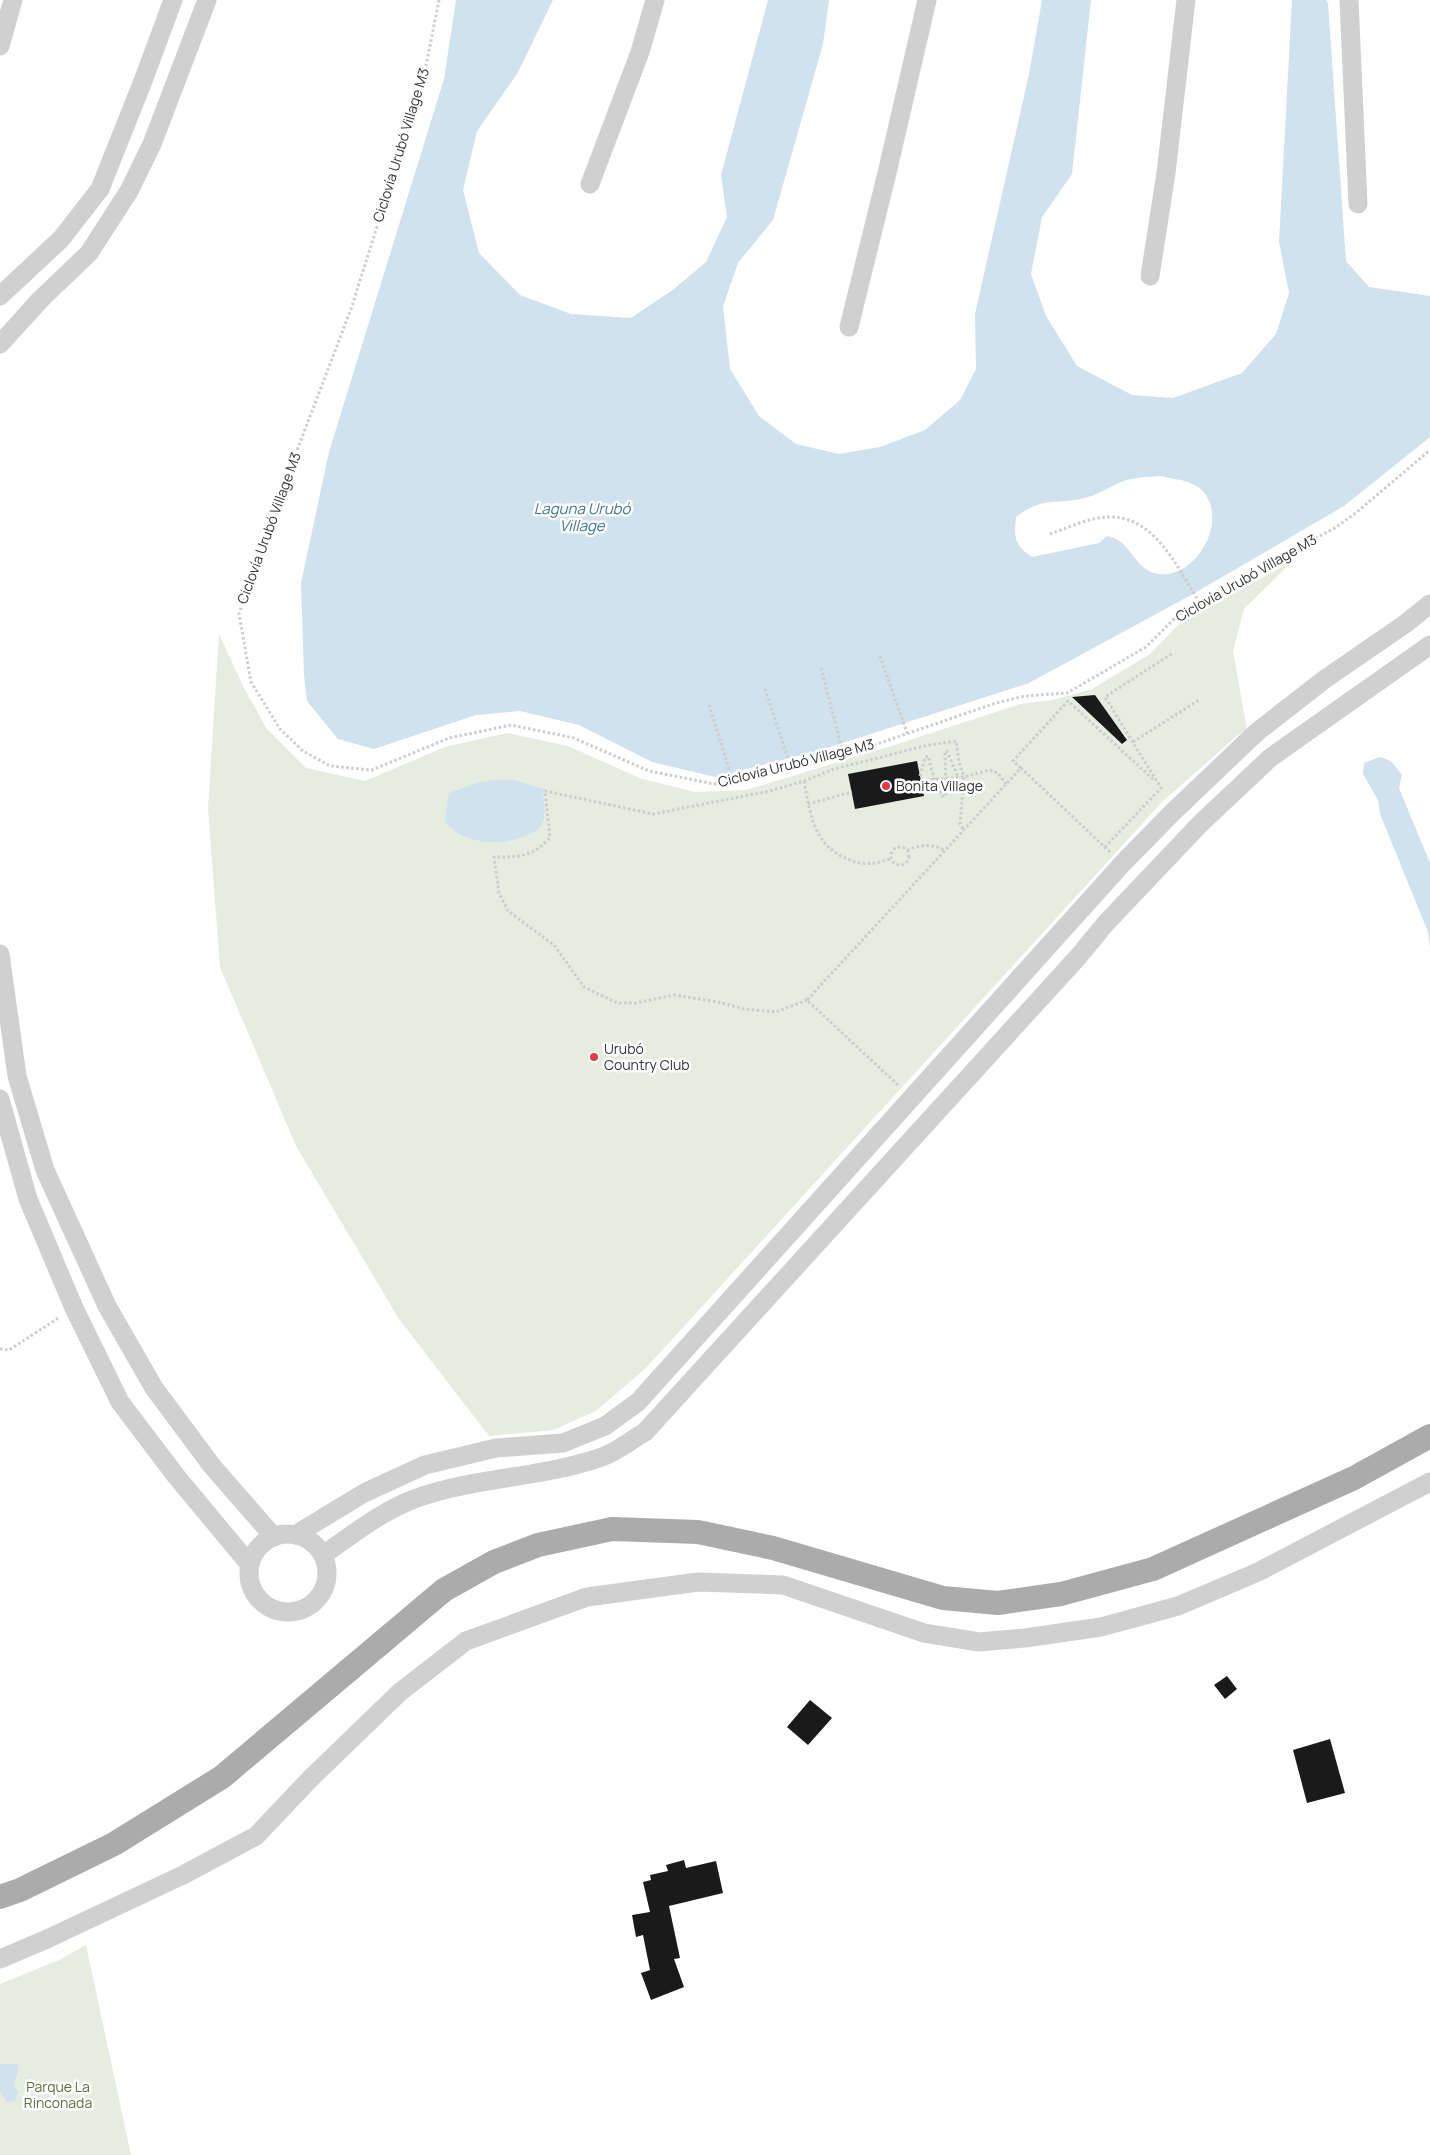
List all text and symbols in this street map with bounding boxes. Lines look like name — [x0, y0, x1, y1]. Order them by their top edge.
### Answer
street label: Ciclovía Urubó Village M3 — [368, 65, 433, 224]
street label: Ciclovía Urubó Village M3 — [232, 449, 305, 606]
water label: Laguna Urubó Village — [534, 498, 631, 536]
street label: Ciclovía Urubó Village M3 — [1172, 529, 1320, 626]
street label: Ciclovía Urubó Village M3 — [716, 734, 876, 791]
place label: Bonita Village — [896, 776, 983, 795]
marker: Bonita Village — [880, 780, 892, 792]
place label: Urubó Country Club — [604, 1039, 690, 1074]
marker: Urubó Country Club — [588, 1051, 600, 1063]
park label: Parque La Rinconada — [24, 2077, 92, 2112]

